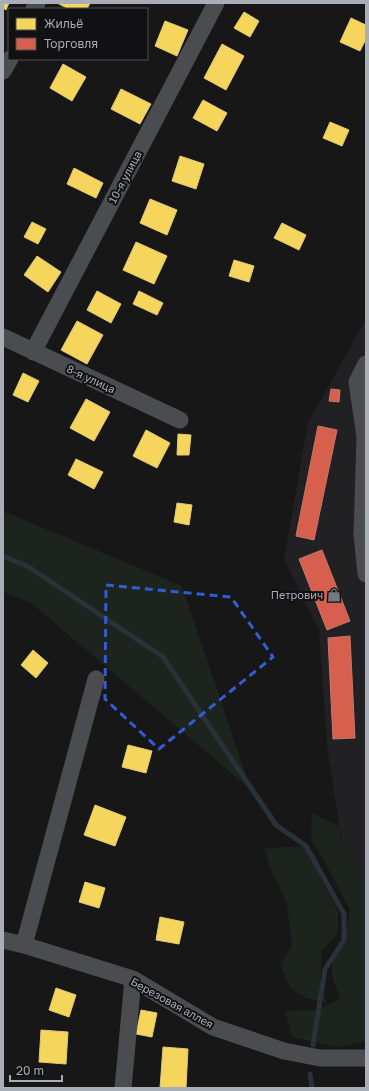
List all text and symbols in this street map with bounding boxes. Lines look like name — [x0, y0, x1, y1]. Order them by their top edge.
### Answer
legend — [8, 8, 148, 60]
text: Жильё — [44, 16, 83, 31]
text: Торговля — [44, 36, 98, 51]
street label: 10-я улица — [105, 148, 144, 205]
street label: 8-я улица — [65, 362, 118, 395]
shop icon: Петрович — [326, 587, 342, 603]
place label: Петрович — [271, 588, 323, 601]
street label: Березовая аллея — [129, 974, 216, 1031]
scale bar — [10, 1057, 62, 1083]
text: 20 m — [16, 1063, 44, 1078]

